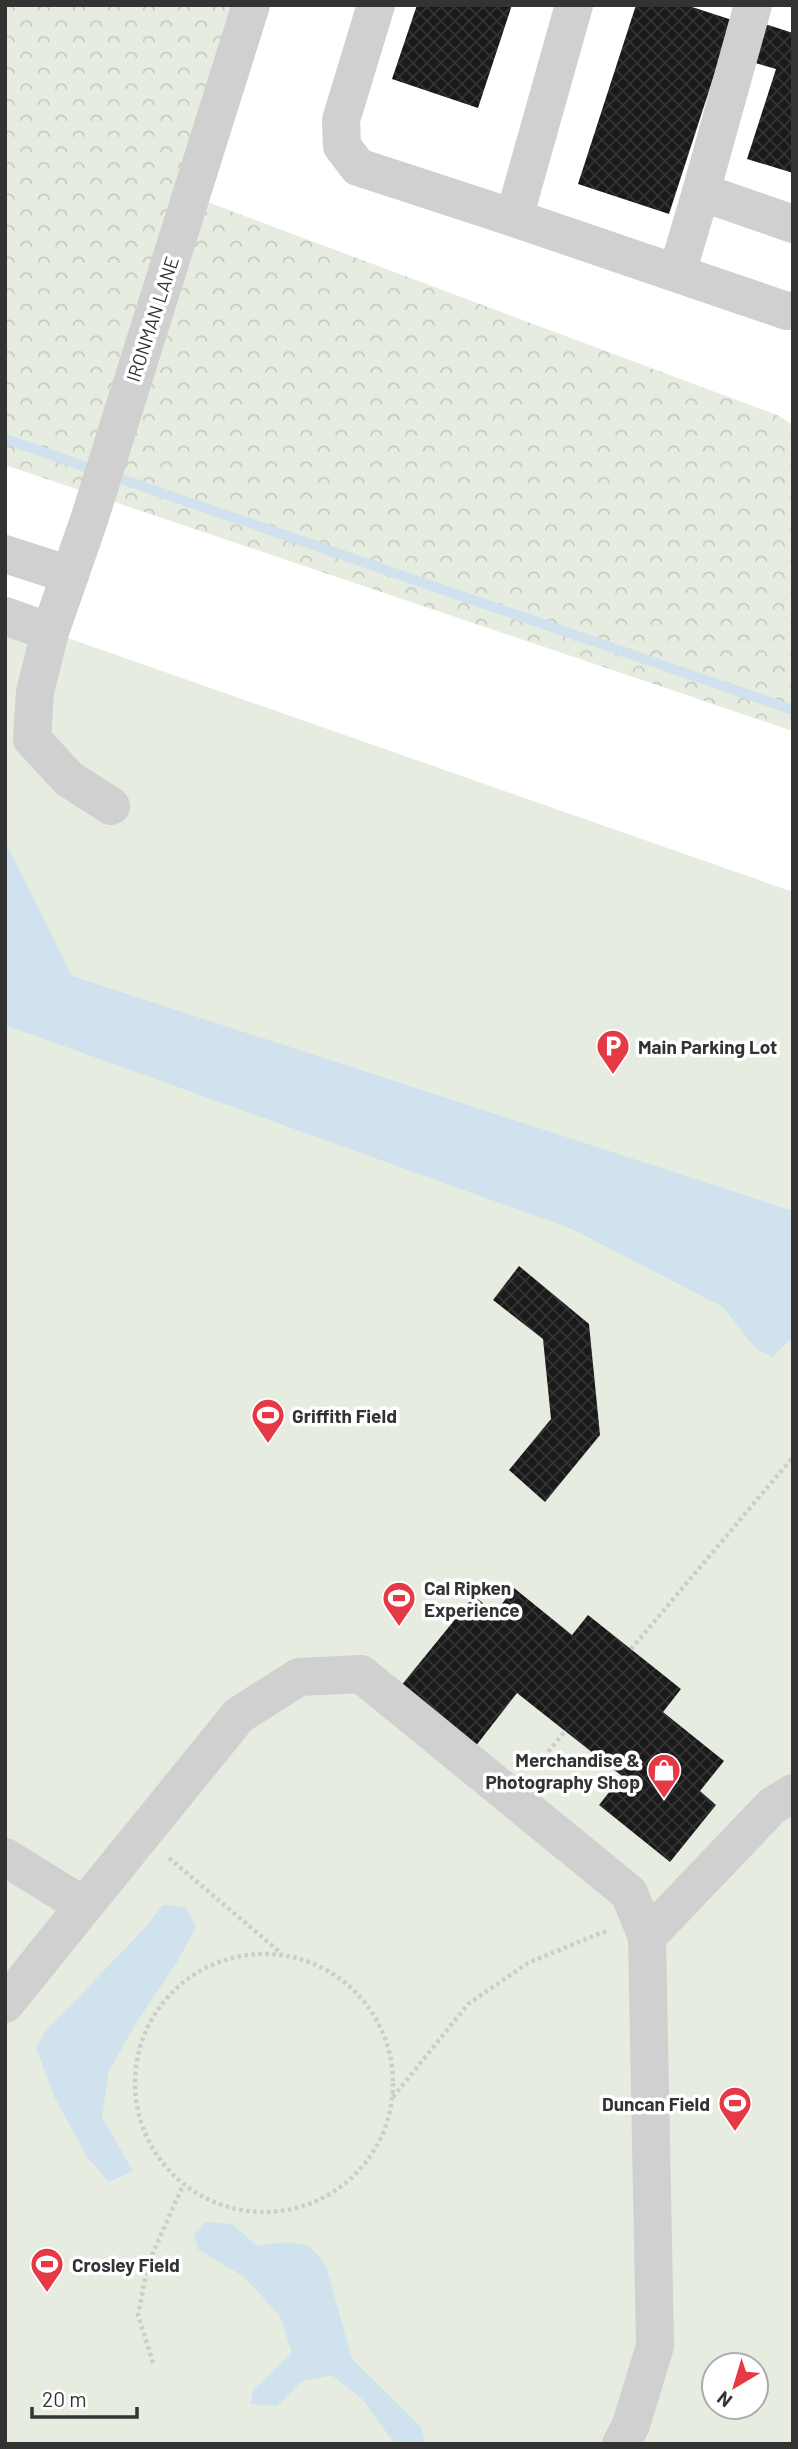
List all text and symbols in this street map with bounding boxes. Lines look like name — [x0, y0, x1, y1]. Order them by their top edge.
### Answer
street label: IRONMAN LANE — [121, 254, 183, 384]
parking icon: Main Parking Lot — [594, 1027, 632, 1076]
place label: Main Parking Lot — [638, 1035, 777, 1058]
sports icon: Griffith Field — [249, 1396, 287, 1445]
place label: Griffith Field — [292, 1404, 397, 1427]
place label: Cal Ripken Experience — [424, 1576, 520, 1621]
sports icon: Cal Ripken Experience — [380, 1579, 418, 1628]
place label: Merchandise & Photography Shop — [485, 1748, 640, 1793]
shop icon: Merchandise & Photography Shop — [645, 1751, 683, 1800]
sports icon: Duncan Field — [716, 2084, 754, 2133]
place label: Duncan Field — [602, 2092, 710, 2115]
sports icon: Crosley Field — [28, 2245, 66, 2294]
place label: Crosley Field — [72, 2253, 180, 2276]
north arrow — [700, 2351, 770, 2421]
scale bar — [32, 2376, 136, 2420]
text: 20 m — [42, 2386, 87, 2411]
text: N — [712, 2387, 736, 2413]

